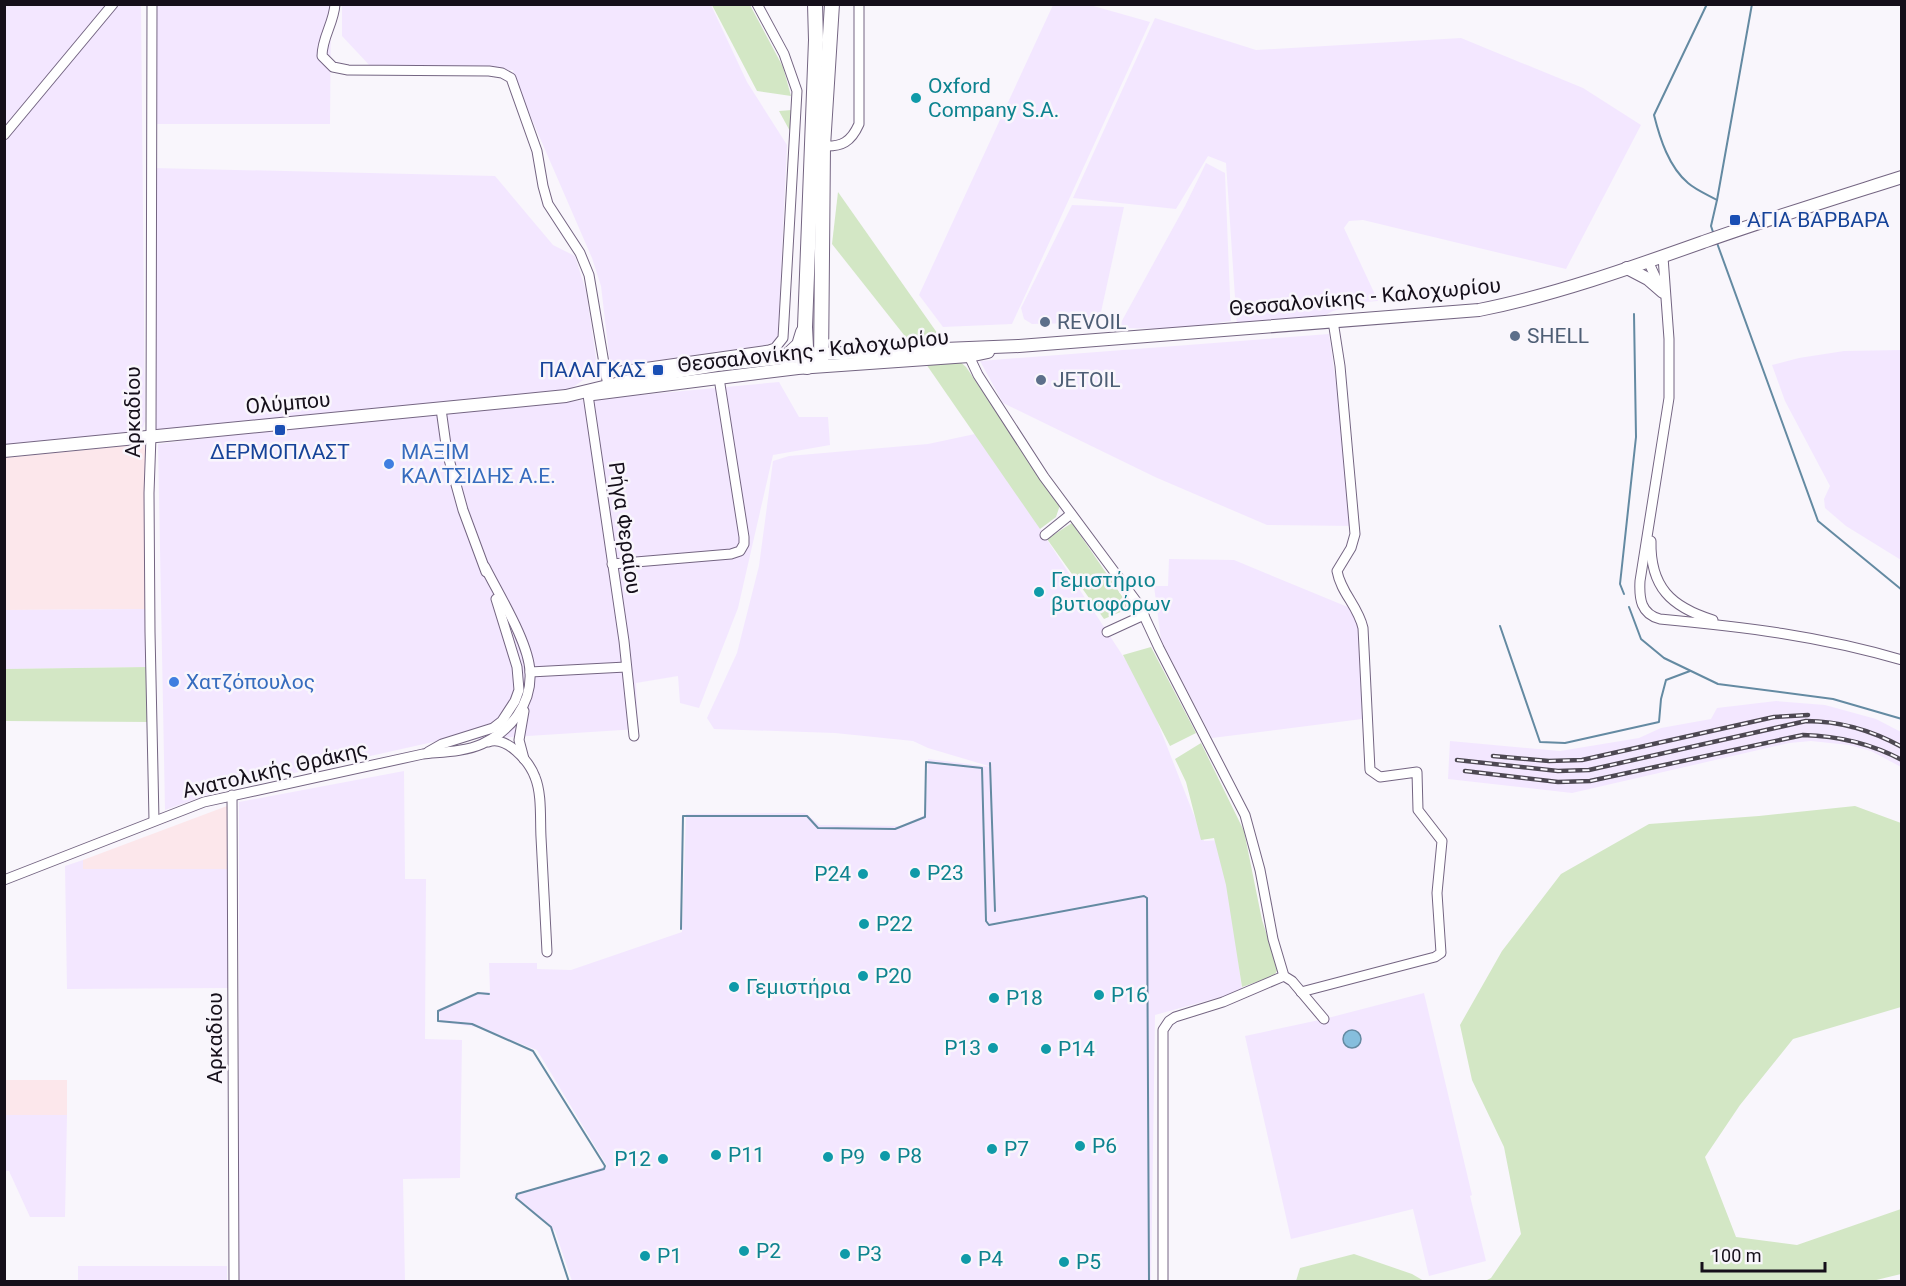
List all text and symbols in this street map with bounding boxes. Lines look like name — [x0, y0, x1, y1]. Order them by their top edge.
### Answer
place label: Oxford Company S.A. — [928, 74, 1059, 122]
marker: Oxford Company S.A. — [909, 91, 923, 105]
place label: ΑΓΙΑ ΒΑΡΒΑΡΑ — [1747, 208, 1890, 232]
marker: ΑΓΙΑ ΒΑΡΒΑΡΑ — [1728, 213, 1742, 227]
street label: Θεσσαλονίκης - Καλοχωρίου — [1228, 273, 1502, 321]
place label: REVOIL — [1057, 310, 1127, 334]
marker: REVOIL — [1038, 315, 1052, 329]
place label: SHELL — [1527, 324, 1589, 348]
street label: Θεσσαλονίκης - Καλοχωρίου — [676, 325, 950, 377]
marker: SHELL — [1508, 329, 1522, 343]
place label: ΠΑΛΑΓΚΑΣ — [539, 358, 646, 382]
marker: ΠΑΛΑΓΚΑΣ — [651, 363, 665, 377]
street label: Αρκαδίου — [121, 366, 145, 458]
place label: JETOIL — [1053, 368, 1120, 392]
marker: JETOIL — [1034, 373, 1048, 387]
street label: Ολύμπου — [245, 387, 331, 419]
marker: ΔΕΡΜΟΠΛΑΣΤ — [273, 423, 287, 437]
place label: ΔΕΡΜΟΠΛΑΣΤ — [210, 440, 350, 464]
place label: ΜΑΞΙΜ ΚΑΛΤΣΙΔΗΣ Α.Ε. — [401, 440, 556, 488]
marker: ΜΑΞΙΜ ΚΑΛΤΣΙΔΗΣ Α.Ε. — [382, 457, 396, 471]
street label: Ρήγα Φεραίου — [604, 460, 646, 596]
place label: Γεμιστήριο βυτιοφόρων — [1051, 568, 1171, 616]
marker: Γεμιστήριο βυτιοφόρων — [1032, 585, 1046, 599]
place label: Χατζόπουλος — [186, 670, 315, 694]
marker: Χατζόπουλος — [167, 675, 181, 689]
street label: Ανατολικής Θράκης — [180, 737, 370, 803]
place label: P23 — [927, 861, 964, 885]
place label: P24 — [814, 862, 851, 886]
marker: P23 — [908, 866, 922, 880]
marker: P24 — [856, 867, 870, 881]
place label: P22 — [876, 912, 913, 936]
marker: P22 — [857, 917, 871, 931]
place label: P20 — [875, 964, 912, 988]
marker: P20 — [856, 969, 870, 983]
place label: Γεμιστήρια — [746, 975, 851, 999]
marker: Γεμιστήρια — [727, 980, 741, 994]
place label: P16 — [1111, 983, 1148, 1007]
place label: P18 — [1006, 986, 1043, 1010]
marker: P16 — [1092, 988, 1106, 1002]
marker: P18 — [987, 991, 1001, 1005]
street label: Αρκαδίου — [203, 992, 227, 1084]
place label: P13 — [944, 1036, 981, 1060]
place label: P14 — [1058, 1037, 1095, 1061]
marker: P13 — [986, 1041, 1000, 1055]
marker: P14 — [1039, 1042, 1053, 1056]
place label: P6 — [1092, 1134, 1117, 1158]
place label: P7 — [1004, 1137, 1029, 1161]
marker: P6 — [1073, 1139, 1087, 1153]
marker: P7 — [985, 1142, 999, 1156]
place label: P11 — [728, 1143, 765, 1167]
place label: P8 — [897, 1144, 922, 1168]
place label: P9 — [840, 1145, 865, 1169]
place label: P12 — [614, 1147, 651, 1171]
marker: P11 — [709, 1148, 723, 1162]
marker: P8 — [878, 1149, 892, 1163]
marker: P9 — [821, 1150, 835, 1164]
marker: P12 — [656, 1152, 670, 1166]
scale bar — [1702, 1235, 1825, 1273]
place label: P2 — [756, 1239, 781, 1263]
place label: P3 — [857, 1242, 882, 1266]
place label: P1 — [657, 1244, 682, 1268]
marker: P2 — [737, 1244, 751, 1258]
text: 100 m — [1711, 1245, 1762, 1266]
marker: P3 — [838, 1247, 852, 1261]
place label: P4 — [978, 1247, 1003, 1271]
marker: P1 — [638, 1249, 652, 1263]
place label: P5 — [1076, 1250, 1101, 1274]
marker: P4 — [959, 1252, 973, 1266]
marker: P5 — [1057, 1255, 1071, 1269]

